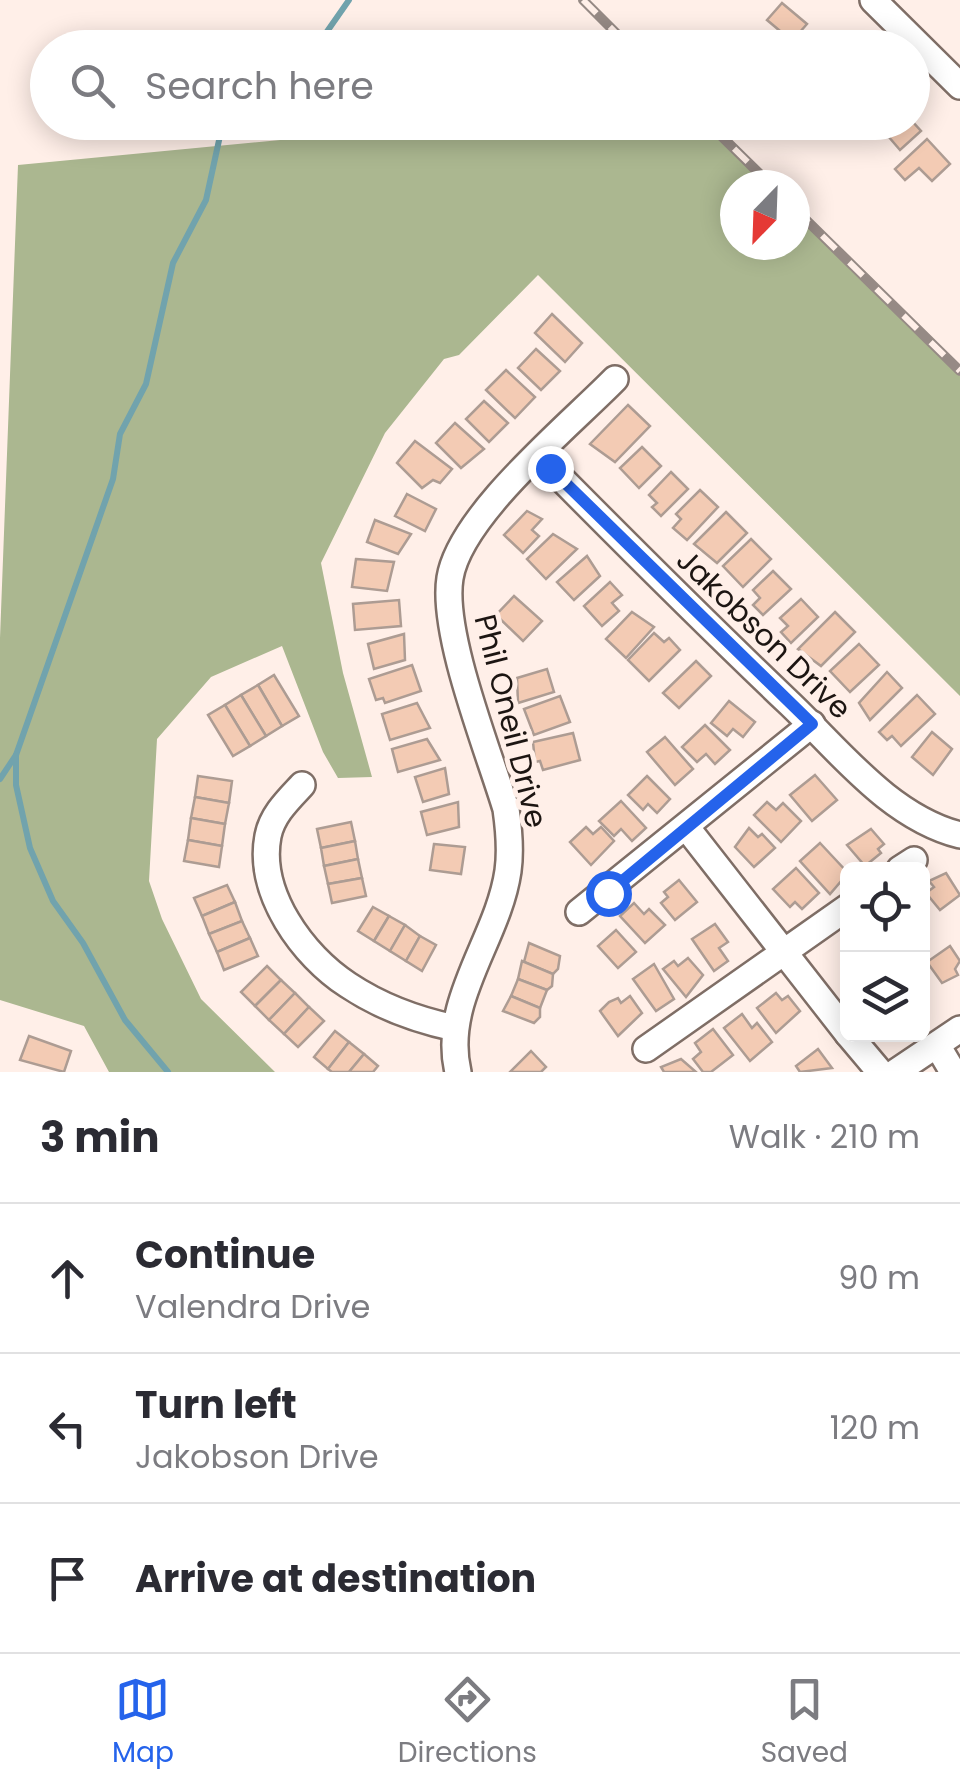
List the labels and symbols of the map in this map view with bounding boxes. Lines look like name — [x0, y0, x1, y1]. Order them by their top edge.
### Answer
north arrow — [720, 170, 810, 260]
route end — [528, 446, 574, 492]
street label: Jakobson Drive — [667, 539, 861, 729]
street label: Phil Oneil Drive — [464, 610, 558, 832]
route start — [586, 871, 632, 917]

